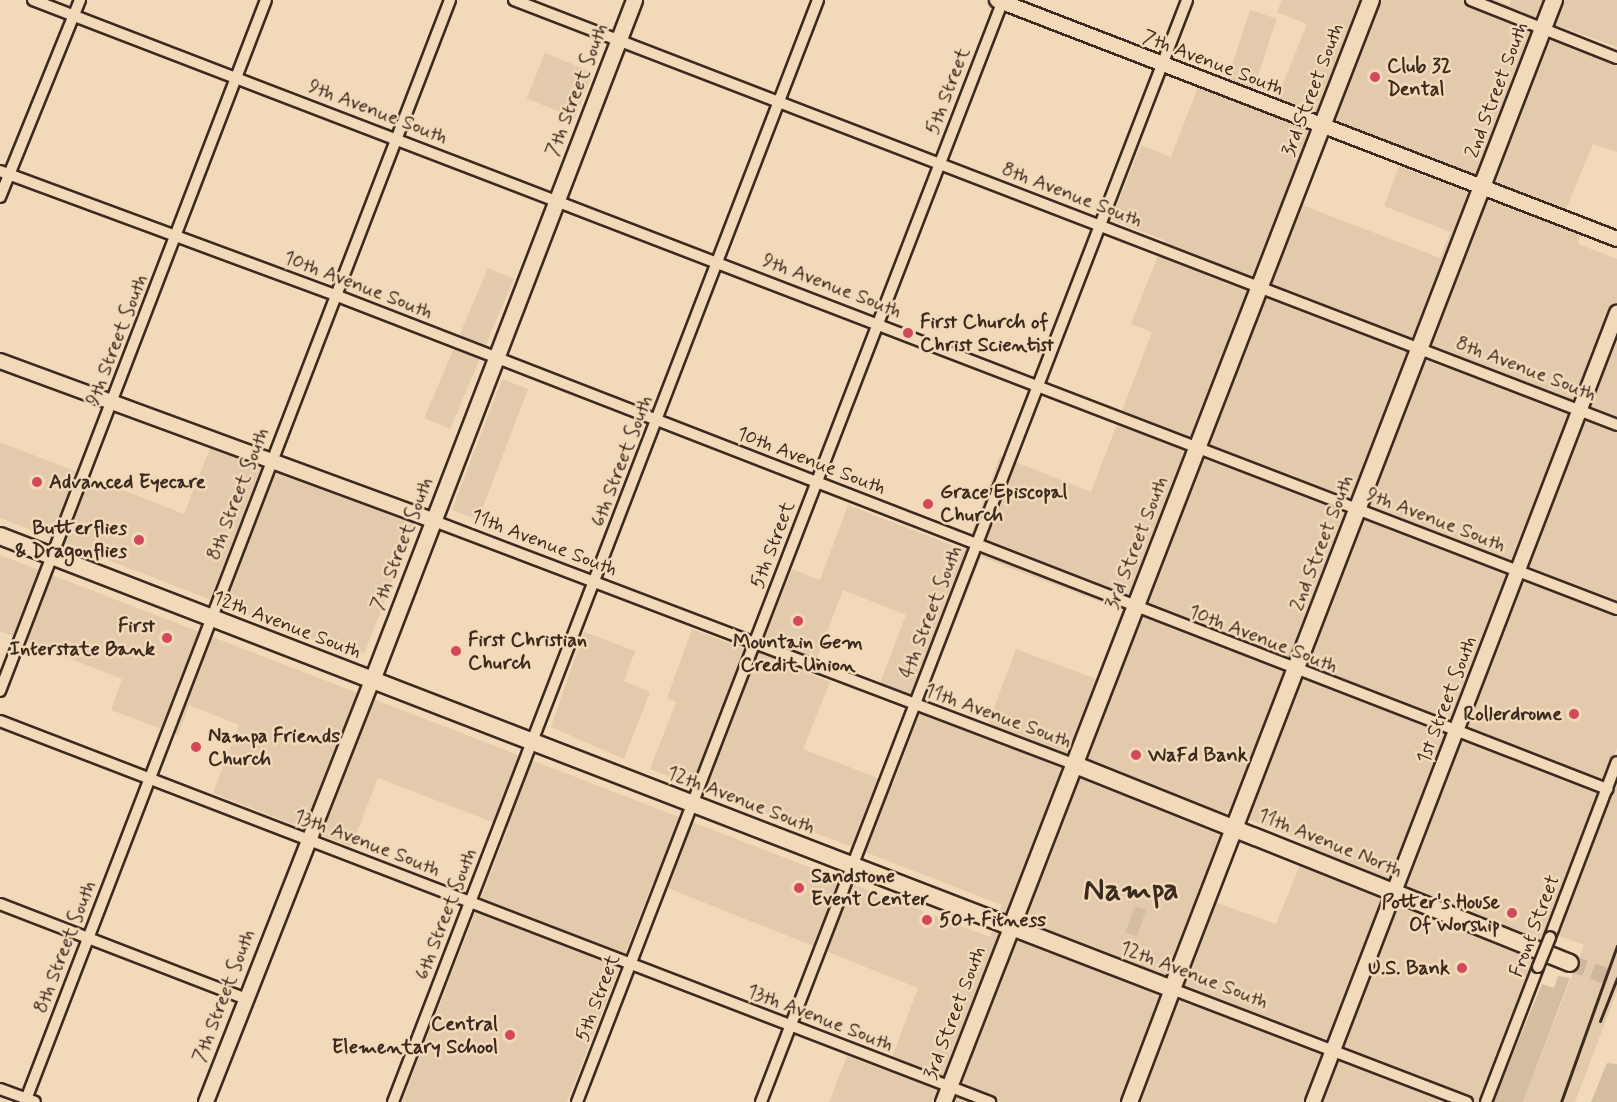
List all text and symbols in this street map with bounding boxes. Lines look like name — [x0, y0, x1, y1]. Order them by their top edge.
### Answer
street label: 7th Street South — [541, 20, 613, 160]
street label: 2nd Street South — [1460, 20, 1534, 160]
street label: 3rd Street South — [1277, 21, 1349, 159]
street label: 7th Avenue South — [1141, 26, 1285, 100]
street label: 5th Street — [920, 44, 976, 138]
place label: Club 32 Dental — [1387, 54, 1451, 101]
marker: Club 32 Dental — [1368, 70, 1382, 84]
street label: 9th Avenue South — [307, 75, 449, 149]
street label: 8th Avenue South — [1000, 158, 1144, 232]
street label: 10th Avenue South — [282, 246, 434, 324]
street label: 9th Avenue South — [761, 249, 903, 323]
street label: 9th Street South — [81, 271, 153, 409]
place label: First Church of Christ Scientist — [920, 310, 1054, 357]
marker: First Church of Christ Scientist — [901, 326, 915, 340]
street label: 8th Avenue South — [1454, 332, 1598, 406]
street label: 6th Street South — [586, 392, 658, 530]
street label: 10th Avenue South — [735, 422, 887, 500]
street label: 8th Street South — [202, 425, 274, 563]
place label: Advanced Eyecare — [49, 470, 208, 494]
street label: 2nd Street South — [1285, 473, 1359, 613]
street label: 7th Street South — [366, 474, 438, 614]
street label: 3rd Street South — [1101, 474, 1173, 612]
marker: Advanced Eyecare — [30, 475, 44, 489]
place label: Grace Episcopal Church — [940, 480, 1066, 527]
street label: 9th Avenue South — [1365, 483, 1507, 557]
marker: Grace Episcopal Church — [921, 497, 935, 511]
street label: 5th Street — [745, 498, 801, 592]
street label: 11th Avenue South — [469, 505, 619, 581]
place label: Butterflies & Dragonflies — [15, 516, 127, 563]
marker: Butterflies & Dragonflies — [132, 533, 146, 547]
street label: 4th Street South — [895, 542, 967, 682]
street label: 12th Avenue South — [211, 586, 363, 664]
street label: 10th Avenue South — [1187, 600, 1339, 678]
place label: First Interstate Bank — [15, 614, 155, 661]
marker: Mountain Gem Credit Union — [791, 614, 805, 628]
place label: First Christian Church — [468, 628, 587, 675]
place label: Mountain Gem Credit Union — [734, 630, 862, 677]
marker: First Interstate Bank — [160, 631, 174, 645]
street label: 1st Street South — [1412, 633, 1482, 767]
marker: First Christian Church — [449, 644, 463, 658]
street label: 11th Avenue South — [923, 679, 1073, 753]
place label: Rollerdrome — [1463, 702, 1562, 726]
marker: Rollerdrome — [1567, 707, 1581, 721]
place label: Nampa Friends Church — [208, 724, 339, 771]
marker: Nampa Friends Church — [189, 740, 203, 754]
place label: WaFd Bank — [1148, 743, 1248, 767]
marker: WaFd Bank — [1129, 748, 1143, 762]
street label: 12th Avenue South — [665, 761, 817, 839]
street label: 11th Avenue North — [1254, 803, 1406, 883]
street label: 13th Avenue South — [292, 805, 442, 881]
street label: 6th Street South — [410, 845, 482, 983]
place label: Sandstone Event Center — [811, 864, 929, 911]
district label: Nampa — [1083, 871, 1179, 909]
street label: Front Street — [1505, 872, 1565, 980]
street label: 8th Street South — [29, 878, 101, 1016]
marker: Sandstone Event Center — [792, 881, 806, 895]
place label: Potter's House Of Worship — [1379, 890, 1500, 937]
marker: Potter's House Of Worship — [1505, 906, 1519, 920]
place label: 50+ Fitness — [939, 908, 1046, 932]
marker: 50+ Fitness — [920, 913, 934, 927]
street label: 7th Street South — [188, 926, 260, 1066]
street label: 12th Avenue South — [1118, 936, 1270, 1014]
street label: 3rd Street South — [919, 944, 991, 1082]
street label: 5th Street — [570, 951, 626, 1045]
place label: U.S. Bank — [1368, 956, 1450, 980]
marker: U.S. Bank — [1455, 961, 1469, 975]
street label: 13th Avenue South — [745, 980, 895, 1056]
place label: Central Elementary School — [332, 1012, 498, 1059]
marker: Central Elementary School — [503, 1028, 517, 1042]

